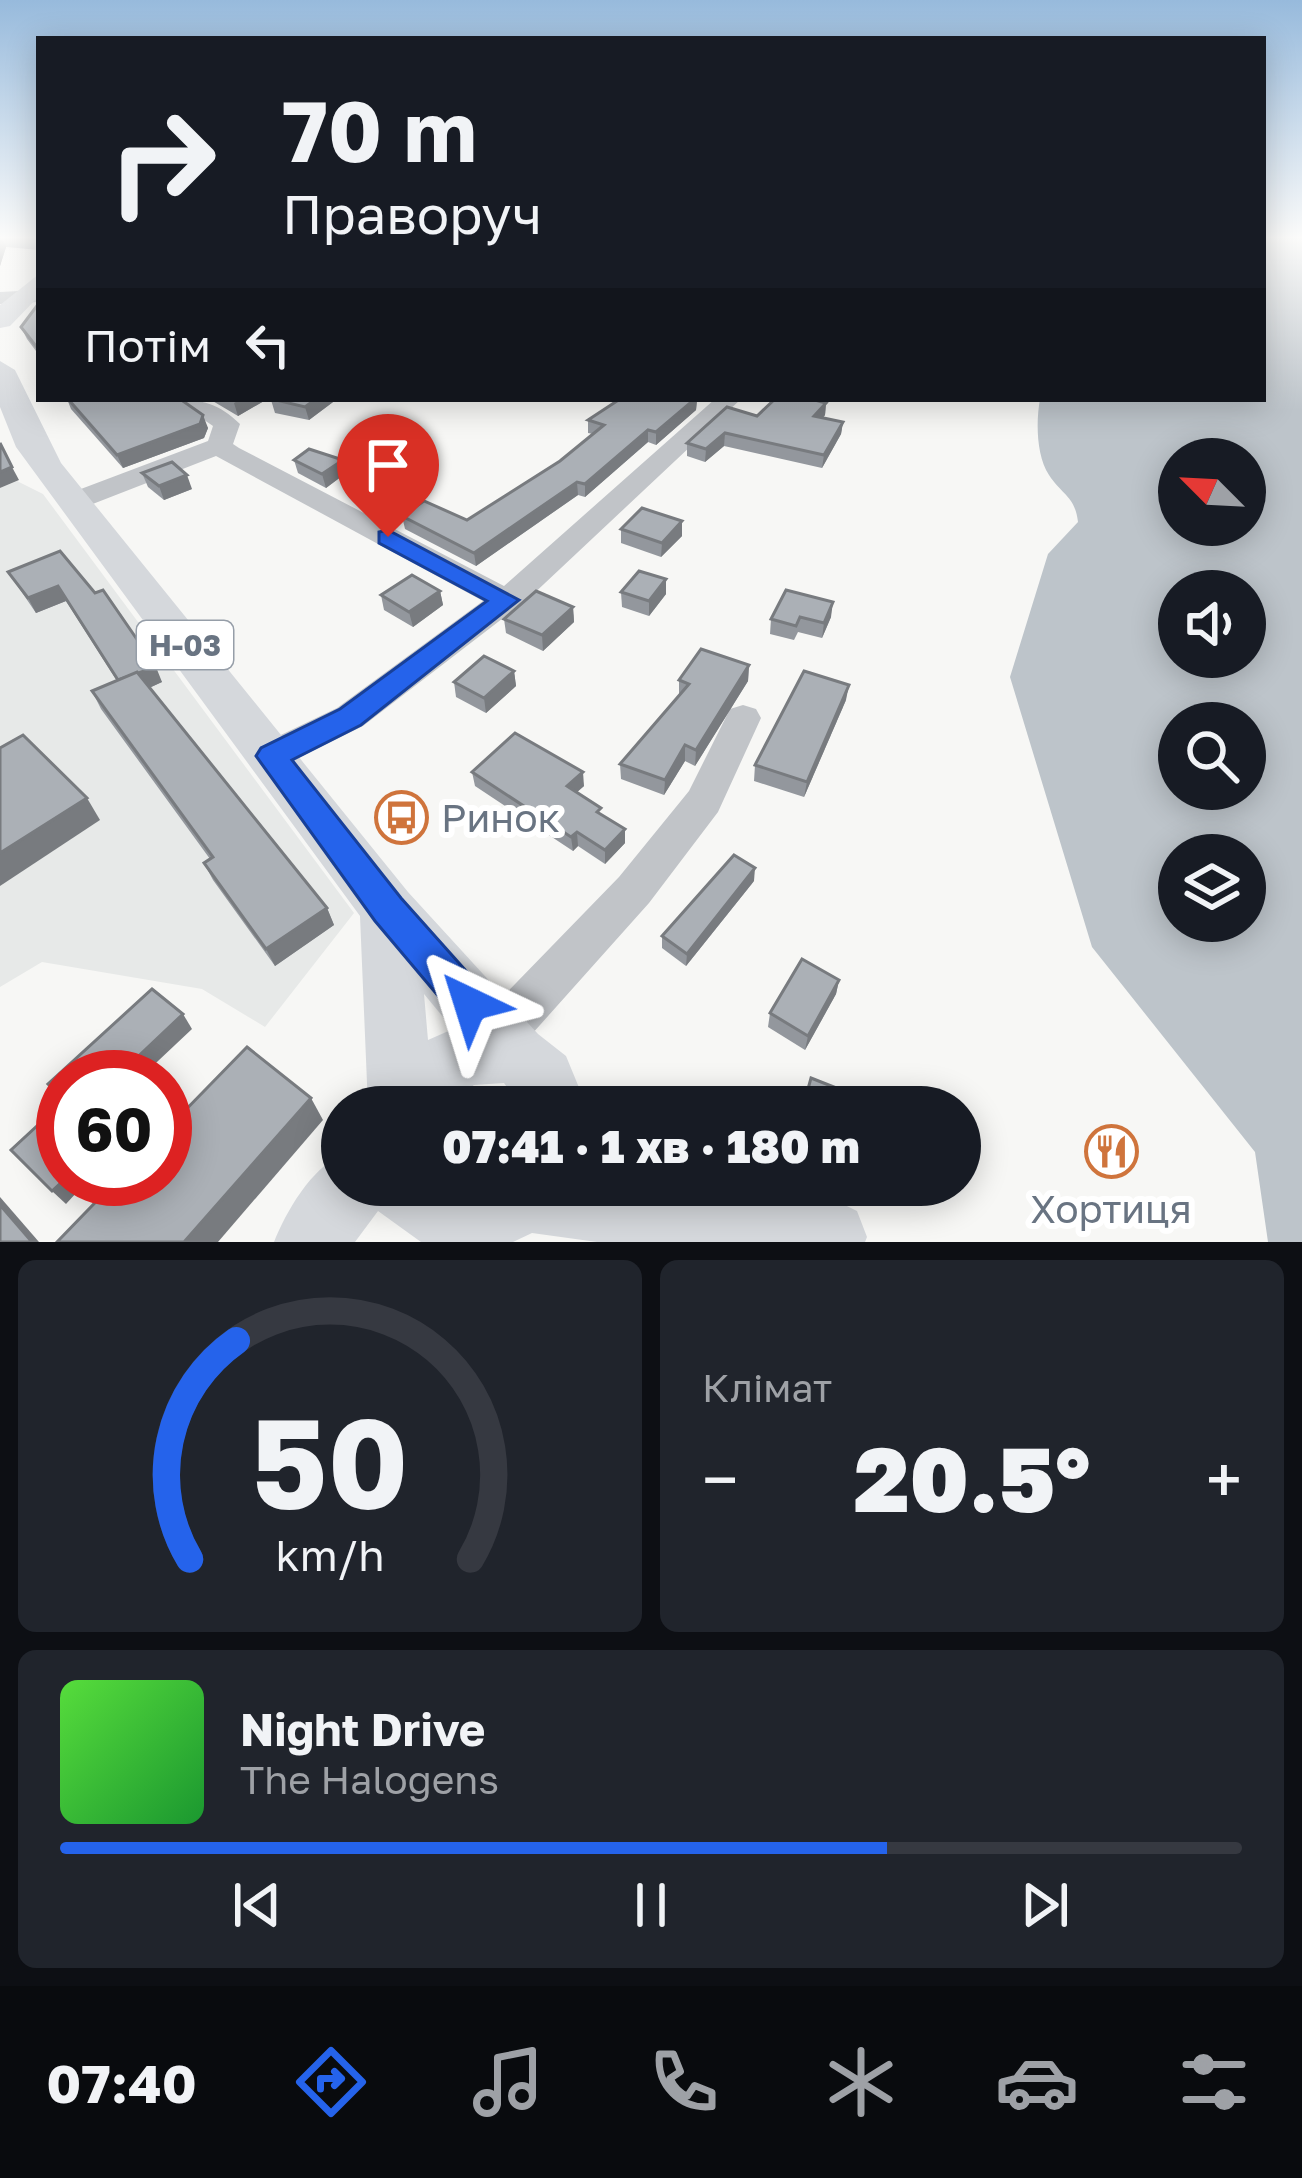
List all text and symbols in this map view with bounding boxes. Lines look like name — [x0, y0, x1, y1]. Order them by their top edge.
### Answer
text: 70 m — [282, 80, 477, 180]
icon: right — [84, 84, 240, 240]
text: Праворуч — [282, 181, 542, 246]
icon: left — [235, 312, 301, 378]
text: Потім — [84, 318, 211, 372]
pin — [337, 414, 439, 537]
icon: arrive — [355, 432, 421, 498]
north arrow — [1158, 438, 1266, 546]
map controls — [1158, 438, 1266, 942]
button: sound — [1158, 570, 1266, 678]
road number: Н-03 — [137, 621, 233, 669]
button: search — [1158, 702, 1266, 810]
bus stop icon: Ринок — [374, 789, 430, 845]
place label: Ринок — [441, 794, 560, 841]
button: layers — [1158, 834, 1266, 942]
position arrow — [407, 941, 533, 1067]
speed limit sign: 60 — [36, 1050, 192, 1206]
text: 07:41 · 1 хв · 180 m — [442, 1119, 860, 1173]
restaurant icon: Хортиця — [1083, 1123, 1139, 1179]
place label: Хортиця — [1030, 1185, 1192, 1232]
text: Клімат — [702, 1364, 832, 1411]
text: 50 — [251, 1386, 409, 1535]
text: 20.5° — [854, 1424, 1090, 1532]
text: − — [702, 1439, 738, 1519]
text: + — [1206, 1439, 1242, 1519]
text: km/h — [275, 1529, 385, 1580]
text: Night Drive — [240, 1702, 485, 1756]
text: The Halogens — [240, 1756, 499, 1803]
icon: previous — [224, 1872, 290, 1938]
icon: pause — [618, 1872, 684, 1938]
icon: next — [1012, 1872, 1078, 1938]
icon: directions — [289, 2040, 373, 2124]
icon: music — [466, 2040, 550, 2124]
icon: phone — [642, 2040, 726, 2124]
icon: climate — [819, 2040, 903, 2124]
icon: car — [995, 2040, 1079, 2124]
icon: filters — [1172, 2040, 1256, 2124]
text: 07:40 — [46, 2050, 197, 2115]

